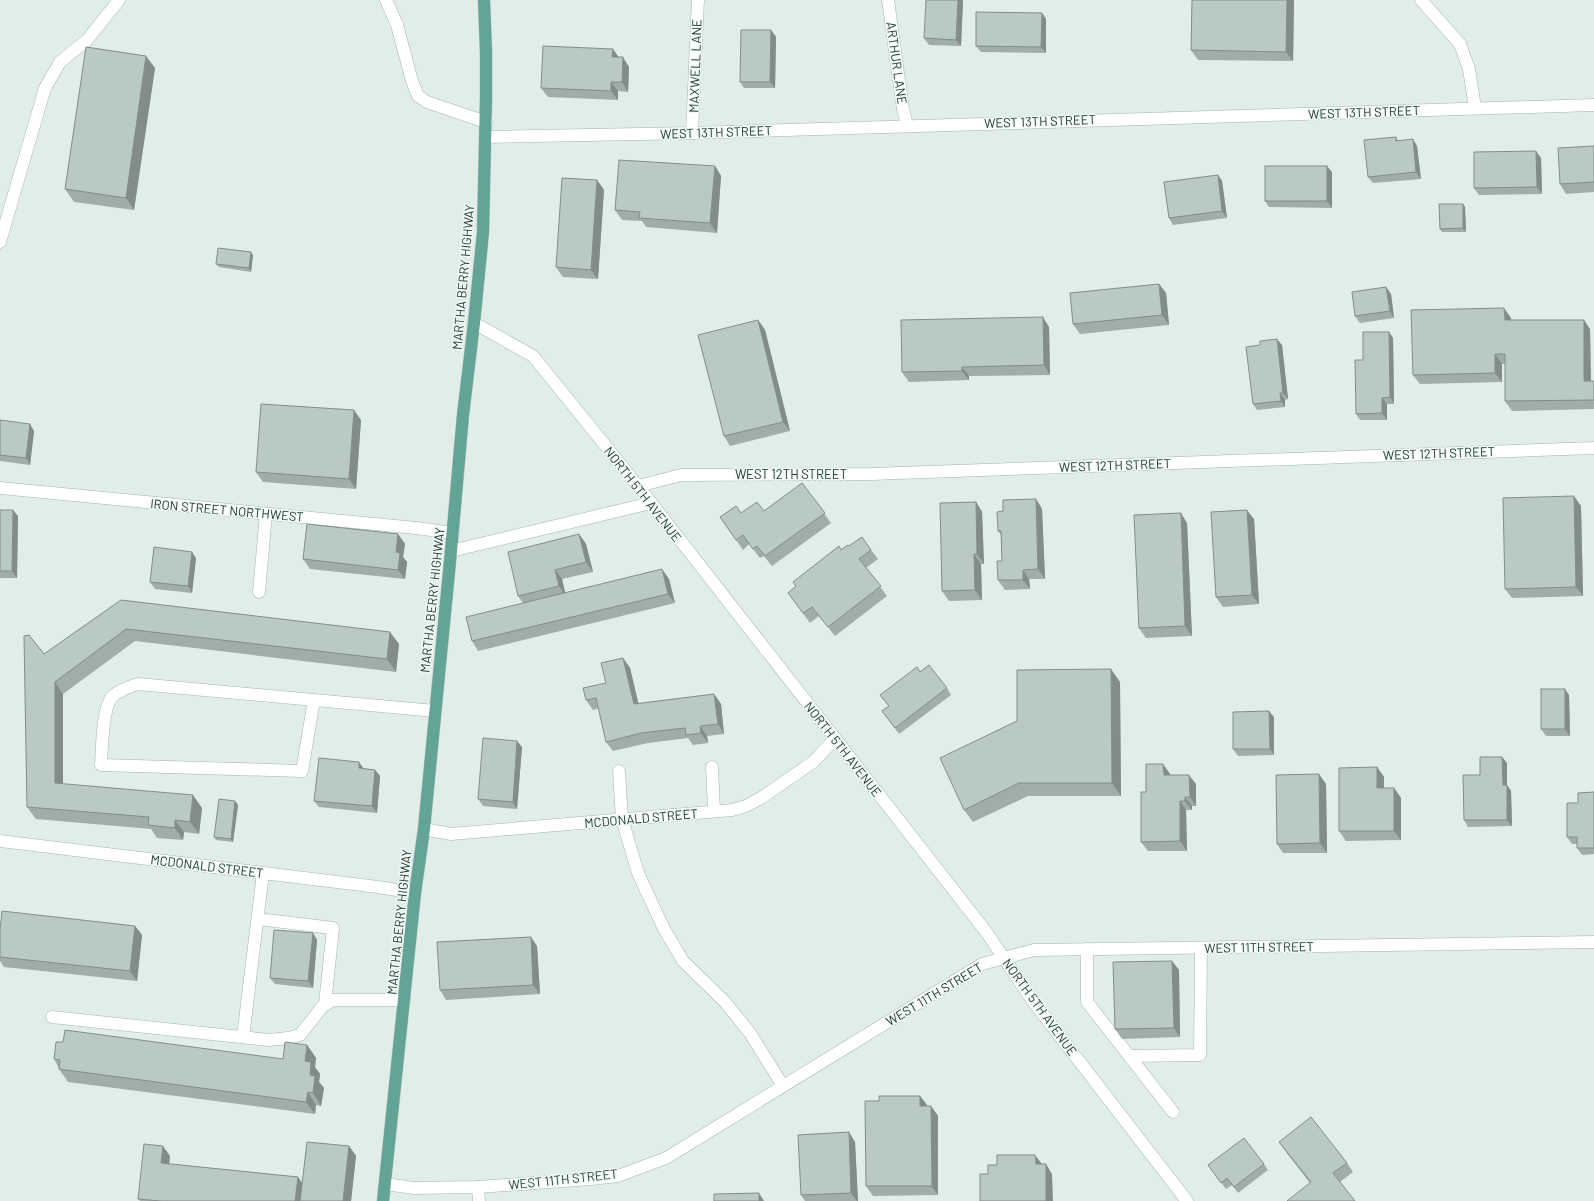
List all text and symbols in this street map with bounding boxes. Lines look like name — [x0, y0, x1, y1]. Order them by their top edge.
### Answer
street label: MAXWELL LANE — [685, 19, 705, 113]
street label: ARTHUR LANE — [883, 21, 911, 105]
street label: WEST 13TH STREET — [1308, 102, 1420, 122]
street label: WEST 13TH STREET — [984, 111, 1096, 131]
street label: WEST 13TH STREET — [660, 122, 772, 142]
street label: MARTHA BERRY HIGHWAY — [449, 203, 477, 351]
street label: NORTH 5TH AVENUE — [601, 443, 685, 545]
street label: WEST 12TH STREET — [1383, 443, 1495, 463]
street label: WEST 12TH STREET — [1059, 455, 1171, 475]
street label: WEST 12TH STREET — [735, 466, 847, 482]
street label: IRON STREET NORTHWEST — [150, 495, 304, 525]
street label: MARTHA BERRY HIGHWAY — [416, 526, 448, 674]
street label: NORTH 5TH AVENUE — [801, 698, 885, 800]
street label: MCDONALD STREET — [584, 805, 698, 831]
street label: MARTHA BERRY HIGHWAY — [383, 848, 415, 996]
street label: MCDONALD STREET — [150, 851, 264, 881]
street label: WEST 11TH STREET — [1204, 938, 1314, 956]
street label: NORTH 5TH AVENUE — [999, 955, 1081, 1059]
street label: WEST 11TH STREET — [883, 959, 985, 1029]
street label: WEST 11TH STREET — [508, 1165, 618, 1193]

